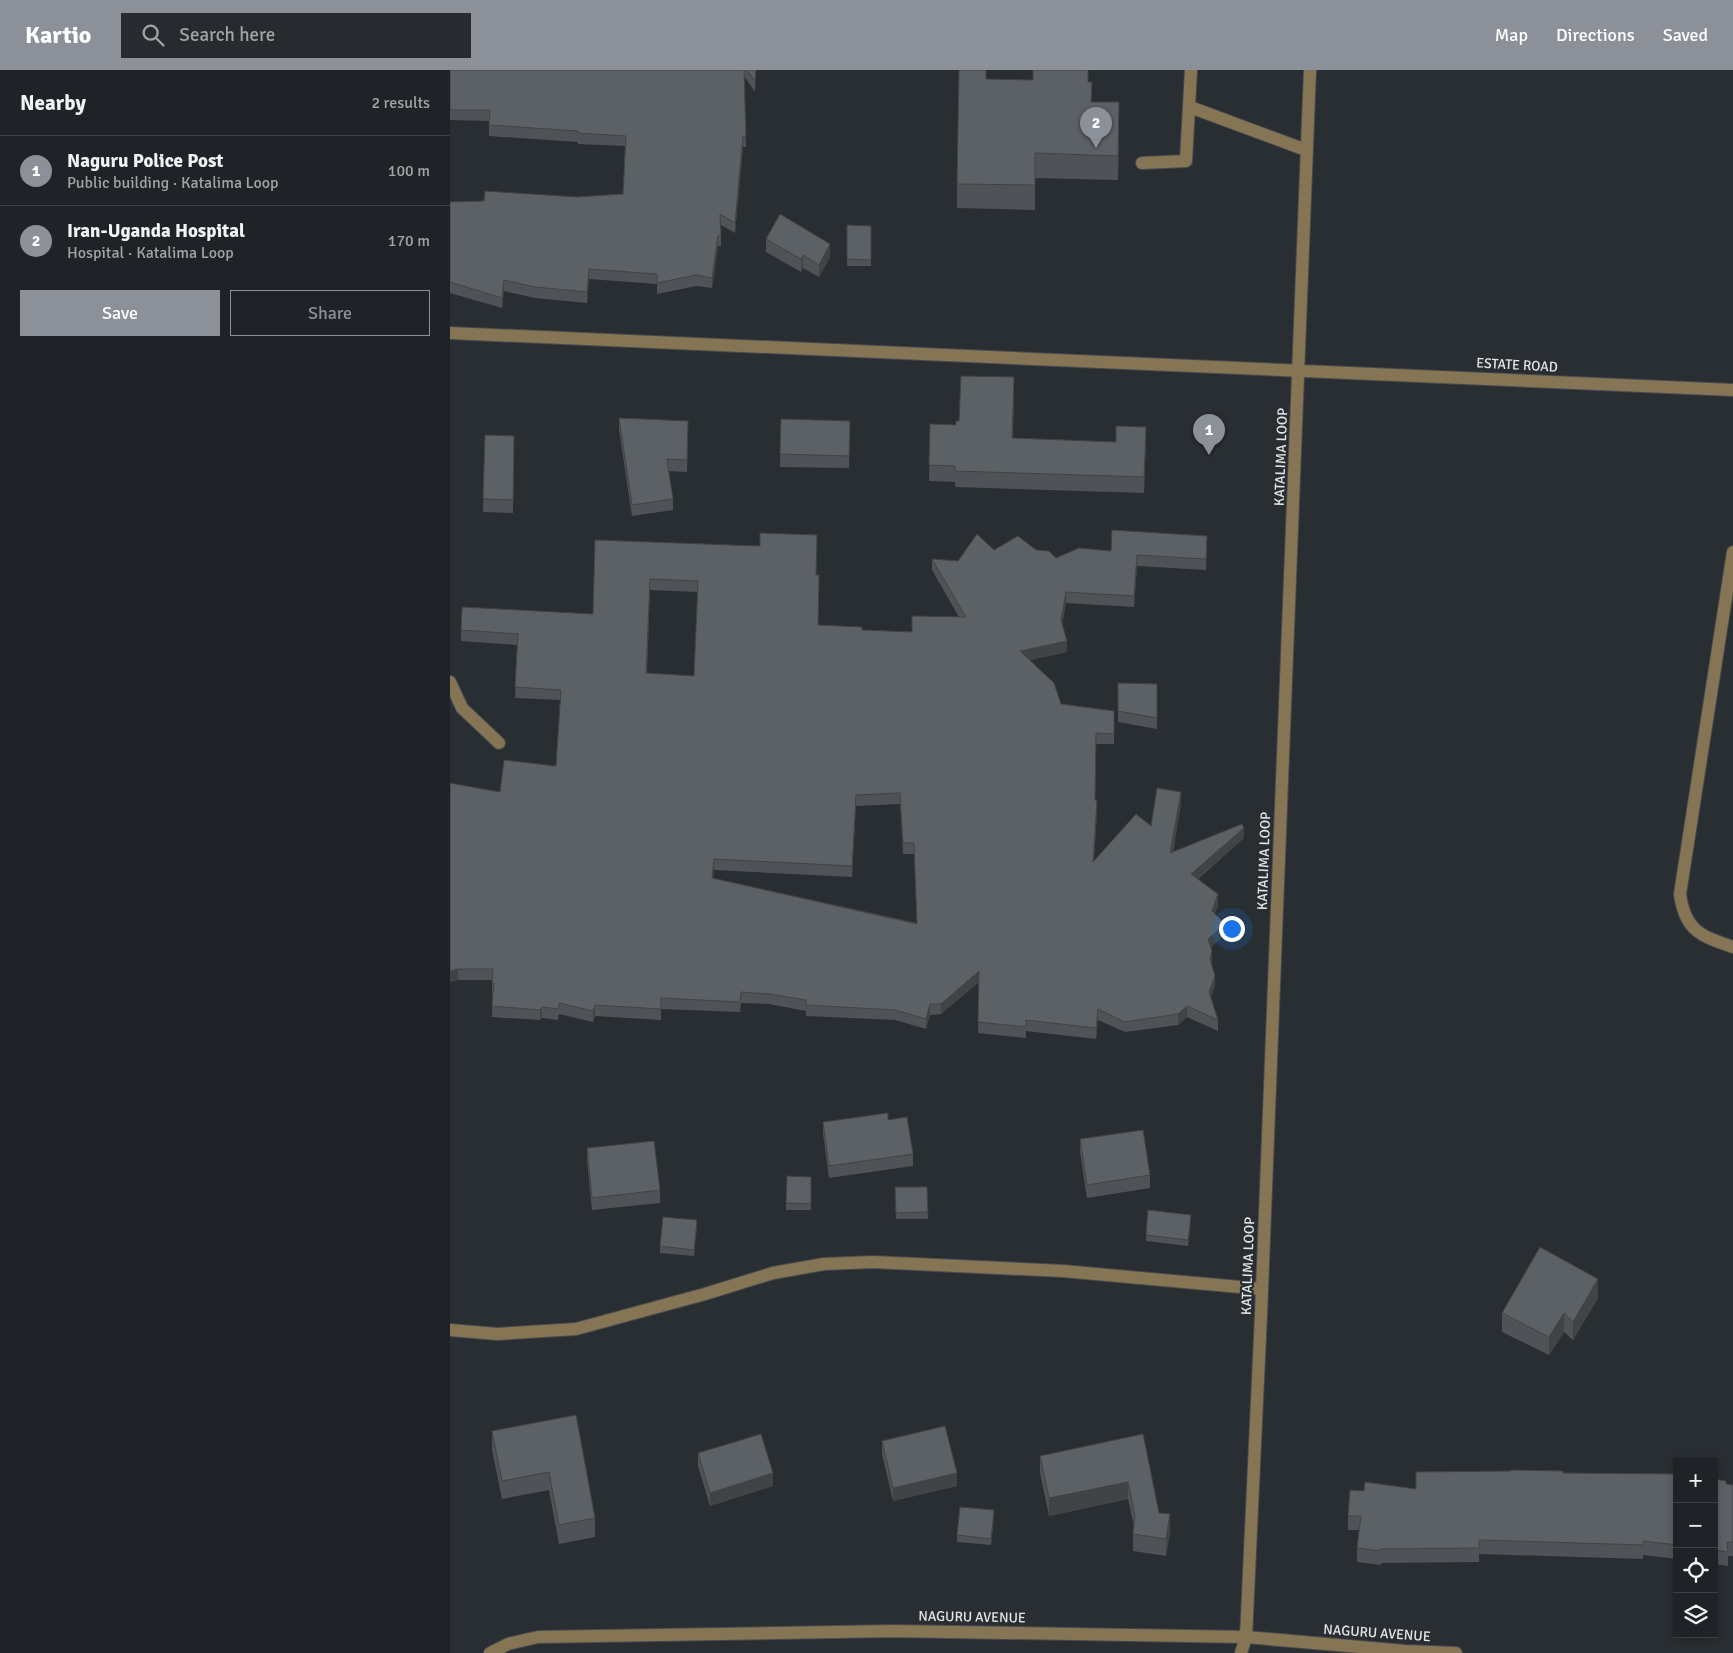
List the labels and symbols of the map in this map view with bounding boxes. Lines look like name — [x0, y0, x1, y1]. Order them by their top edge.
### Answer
pin: 2 — [1080, 107, 1112, 148]
street label: ESTATE ROAD — [1476, 354, 1558, 376]
street label: KATALIMA LOOP — [1271, 408, 1291, 506]
pin: 1 — [1193, 414, 1225, 455]
street label: KATALIMA LOOP — [1254, 812, 1274, 910]
your location — [1219, 916, 1245, 942]
street label: KATALIMA LOOP — [1238, 1217, 1258, 1315]
street label: NAGURU AVENUE — [918, 1608, 1026, 1626]
street label: NAGURU AVENUE — [1323, 1621, 1431, 1645]

